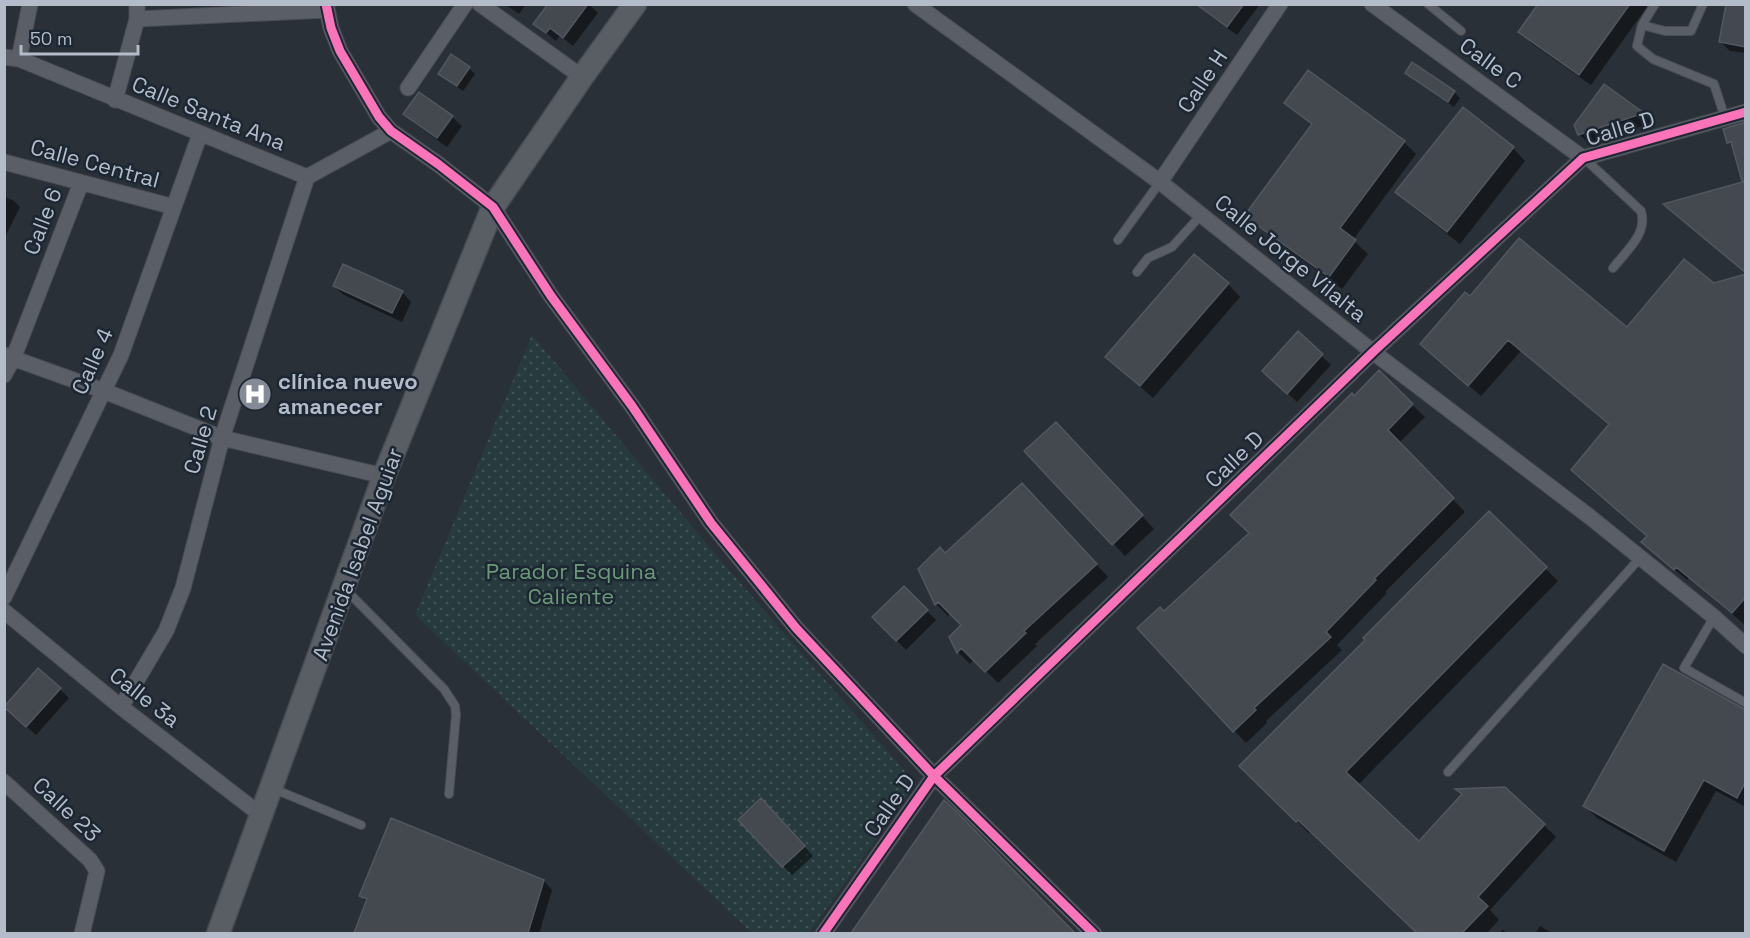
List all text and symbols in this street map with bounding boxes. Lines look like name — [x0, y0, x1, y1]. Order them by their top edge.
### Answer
scale bar — [21, 18, 138, 56]
text: 50 m — [30, 27, 72, 50]
street label: Calle C — [1454, 31, 1528, 95]
street label: Calle H — [1171, 44, 1233, 118]
street label: Calle Santa Ana — [128, 69, 290, 157]
street label: Calle D — [1582, 104, 1658, 152]
street label: Calle Central — [27, 132, 163, 194]
street label: Calle 6 — [16, 183, 68, 259]
street label: Calle Jorge Vilalta — [1209, 188, 1373, 328]
street label: Calle 4 — [65, 323, 119, 399]
place label: clínica nuevo amanecer — [278, 367, 418, 420]
hospital icon: clínica nuevo amanecer — [237, 376, 273, 412]
street label: Calle 2 — [177, 403, 223, 477]
street label: Calle D — [1199, 424, 1269, 494]
street label: Avenida Isabel Aguiar — [305, 444, 409, 664]
park label: Parador Esquina Caliente — [486, 557, 657, 610]
street label: Calle 3a — [104, 661, 186, 734]
street label: Calle D — [857, 768, 921, 842]
street label: Calle 23 — [27, 771, 107, 847]

